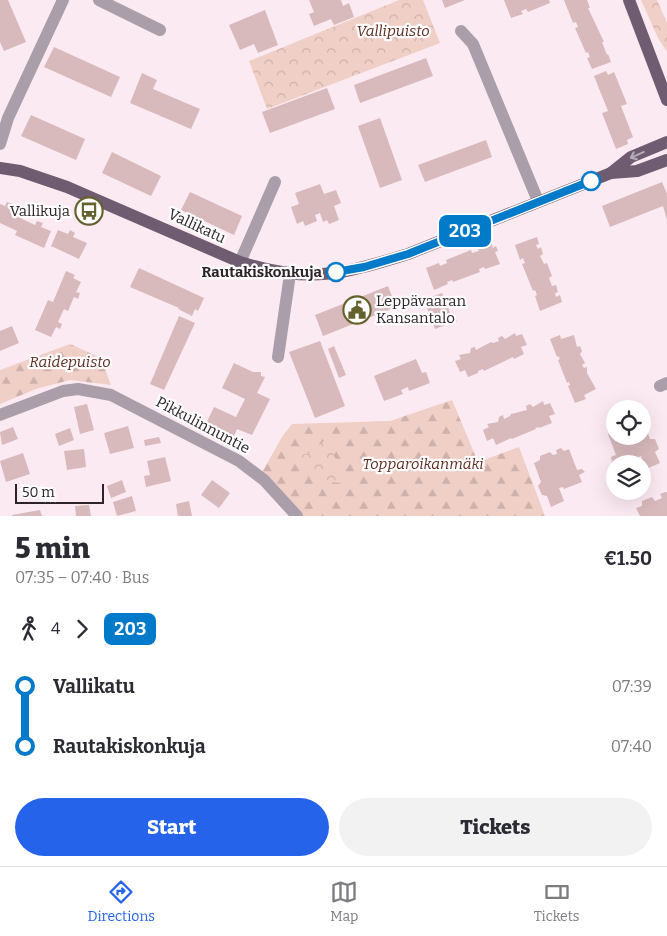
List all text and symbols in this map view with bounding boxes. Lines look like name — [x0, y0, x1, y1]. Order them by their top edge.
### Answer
park label: Vallipuisto — [356, 22, 430, 40]
one-way arrow — [630, 150, 645, 160]
unlabelled marker — [581, 171, 601, 191]
bus stop icon: Vallikuja — [74, 196, 104, 226]
place label: Vallikuja — [10, 202, 70, 220]
street label: Vallikatu — [165, 205, 229, 247]
line badge: 203 — [436, 215, 494, 247]
text: 203 — [449, 220, 481, 242]
marker: Rautakiskonkuja — [326, 262, 346, 282]
place label: Rautakiskonkuja — [201, 263, 323, 281]
place label: Leppävaaran Kansantalo — [376, 292, 466, 327]
public building icon: Leppävaaran Kansantalo — [342, 295, 372, 325]
park label: Raidepuisto — [29, 353, 111, 371]
street label: Pikkulinnuntie — [153, 393, 253, 457]
map controls — [606, 400, 651, 500]
button: locate — [606, 400, 651, 445]
park label: Topparoikanmäki — [362, 455, 484, 473]
button: layers — [606, 455, 651, 500]
scale bar — [15, 481, 104, 504]
text: 50 m — [22, 484, 55, 501]
text: 5 min — [15, 532, 89, 565]
text: €1.50 — [604, 547, 652, 570]
text: 07:35 – 07:40 · Bus — [15, 568, 149, 587]
icon: walk — [15, 615, 43, 643]
icon: forward — [68, 615, 96, 643]
text: 203 — [114, 618, 146, 640]
text: 4 — [51, 619, 60, 638]
text: Vallikatu — [53, 675, 135, 698]
text: 07:39 — [612, 677, 652, 696]
text: Rautakiskonkuja — [53, 735, 206, 758]
text: 07:40 — [611, 737, 652, 756]
button: Start — [15, 798, 329, 856]
button: Tickets — [339, 798, 652, 856]
tab: Directions — [88, 878, 155, 925]
tab: Map — [330, 878, 358, 925]
tab: Tickets — [534, 878, 579, 925]

